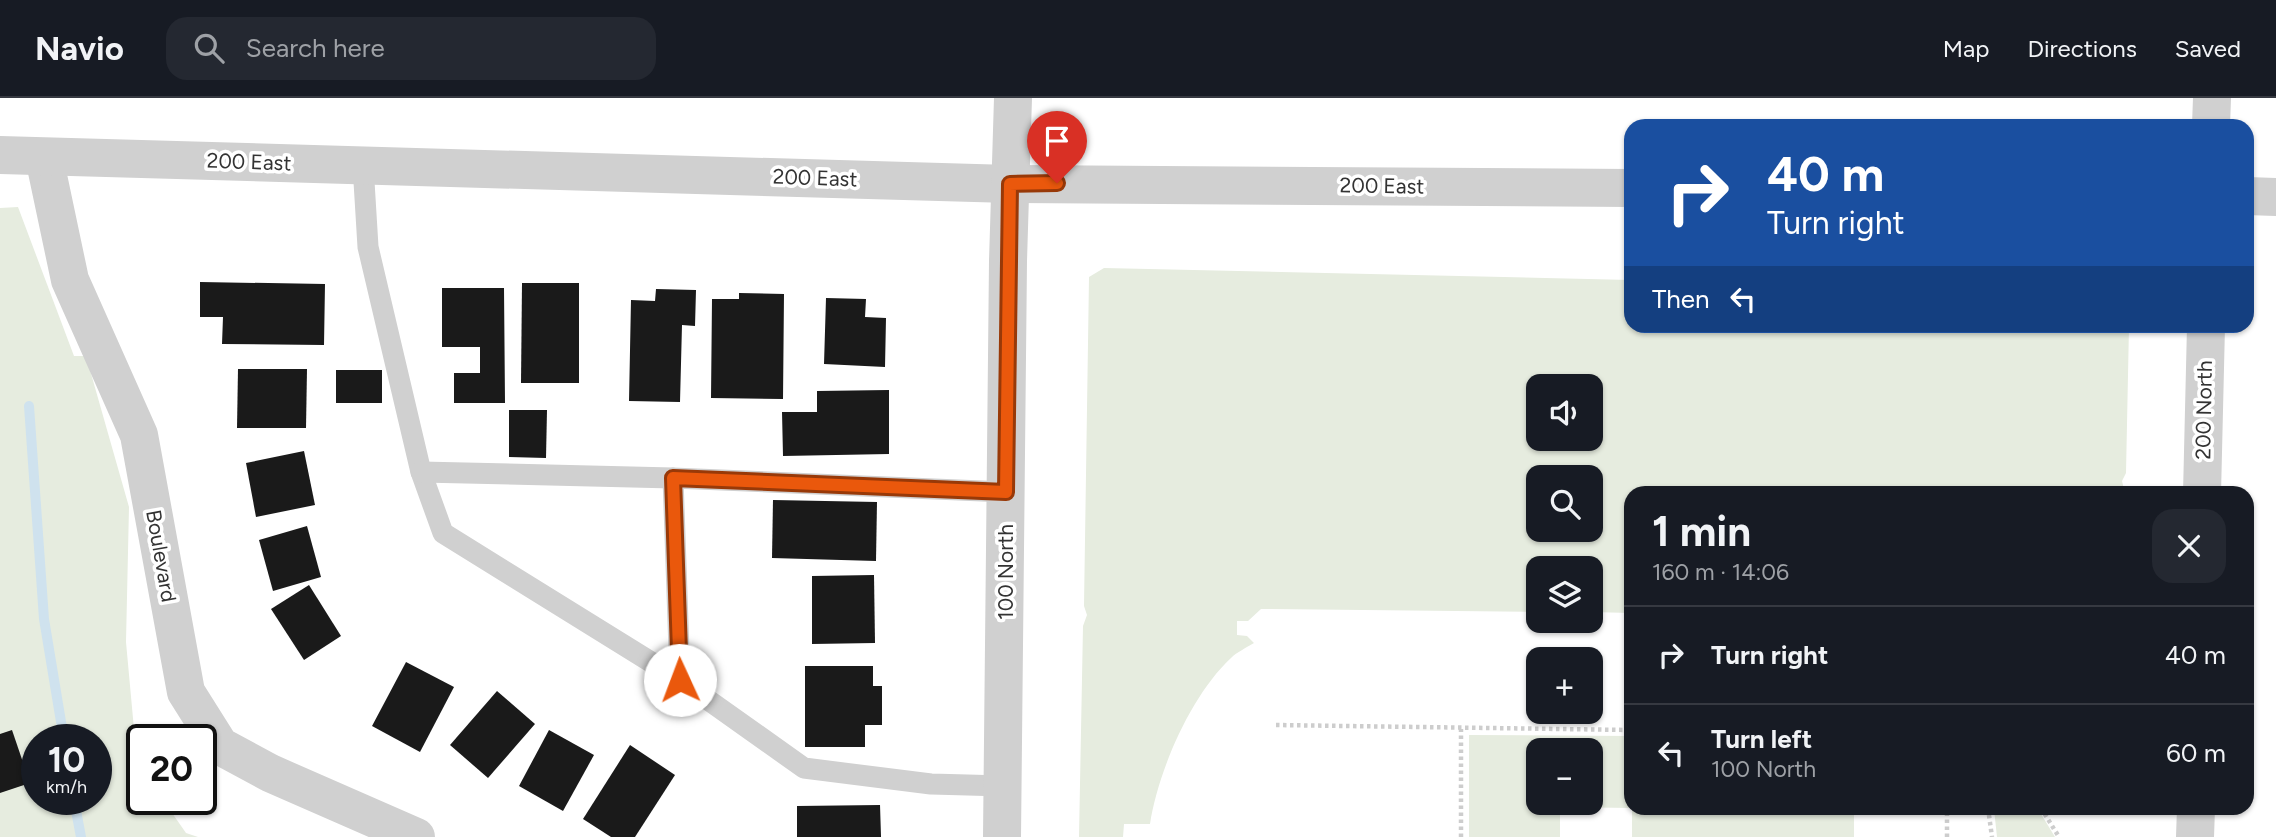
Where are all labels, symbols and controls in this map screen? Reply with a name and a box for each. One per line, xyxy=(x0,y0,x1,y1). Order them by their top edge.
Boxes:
search box xyxy=(166,17,656,80)
text: Navio xyxy=(35,29,124,68)
icon: search xyxy=(190,29,228,67)
text: Search here xyxy=(246,32,385,64)
text: Map xyxy=(1943,34,1989,63)
text: Directions xyxy=(2027,34,2137,63)
text: Saved xyxy=(2175,34,2241,63)
pin xyxy=(1027,111,1087,183)
icon: arrive xyxy=(1038,122,1076,160)
text: 40 m xyxy=(1767,144,1884,203)
icon: right xyxy=(1652,147,1743,238)
street label: 200 East xyxy=(206,148,292,175)
street label: 200 East xyxy=(772,164,858,191)
street label: 200 East xyxy=(1339,172,1425,199)
text: Turn right xyxy=(1767,204,1905,242)
icon: left xyxy=(1724,280,1762,318)
text: Then xyxy=(1652,283,1710,315)
street label: 200 North xyxy=(2190,360,2217,460)
map controls xyxy=(1526,374,1603,815)
button: sound xyxy=(1526,374,1603,451)
button: search xyxy=(1526,465,1603,542)
text: 1 min xyxy=(1652,506,1751,557)
street label: Boulevard xyxy=(141,508,182,604)
button: close xyxy=(2152,509,2226,583)
street label: 100 North xyxy=(993,524,1018,620)
button: layers xyxy=(1526,556,1603,633)
text: 160 m · 14:06 xyxy=(1652,558,1789,586)
icon: right xyxy=(1652,636,1690,674)
text: Turn right xyxy=(1711,639,1828,671)
text: 40 m xyxy=(2165,639,2226,671)
position arrow xyxy=(643,643,717,717)
button: + xyxy=(1526,647,1603,724)
text: Turn left xyxy=(1711,723,1812,755)
speed limit sign: 20 xyxy=(126,724,217,815)
icon: left xyxy=(1652,734,1690,772)
text: 60 m xyxy=(2166,737,2226,769)
button: − xyxy=(1526,738,1603,815)
text: 10 xyxy=(48,739,85,781)
text: 100 North xyxy=(1711,755,1816,783)
text: km/h xyxy=(46,776,87,798)

